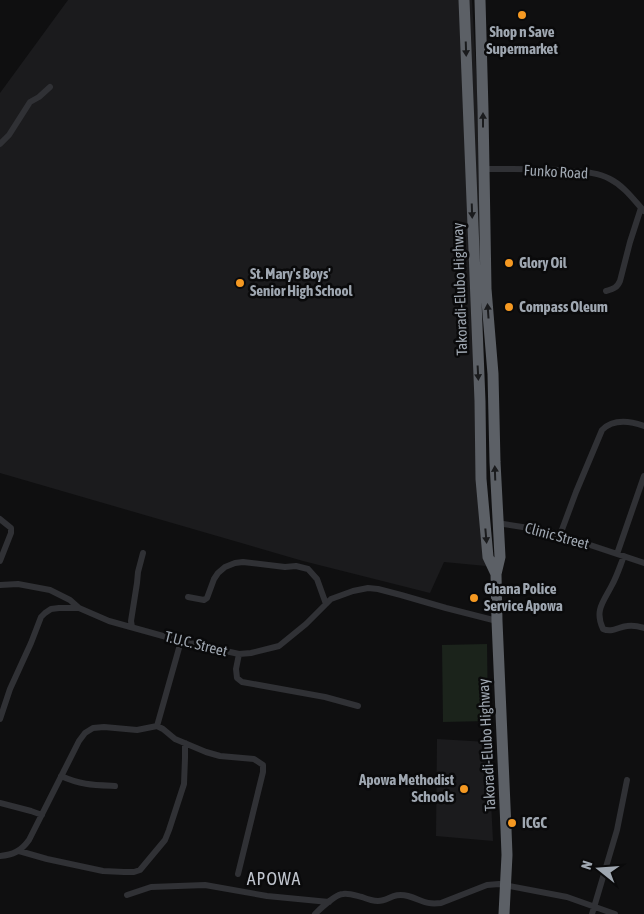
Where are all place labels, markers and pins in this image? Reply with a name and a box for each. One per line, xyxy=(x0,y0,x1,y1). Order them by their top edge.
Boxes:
marker: Shop n Save Supermarket xyxy=(516,9,528,21)
place label: Shop n Save Supermarket xyxy=(486,23,558,57)
place label: Glory Oil xyxy=(519,254,568,271)
marker: Glory Oil xyxy=(503,257,515,269)
place label: St. Mary's Boys' Senior High School xyxy=(250,265,354,299)
marker: St. Mary's Boys' Senior High School xyxy=(234,277,246,289)
place label: Compass Oleum xyxy=(519,298,608,315)
marker: Compass Oleum xyxy=(503,301,515,313)
place label: Ghana Police Service Apowa xyxy=(484,580,563,614)
marker: Ghana Police Service Apowa xyxy=(468,592,480,604)
place label: Apowa Methodist Schools xyxy=(358,771,455,805)
marker: Apowa Methodist Schools xyxy=(458,783,470,795)
place label: ICGC xyxy=(522,814,547,831)
marker: ICGC xyxy=(506,817,518,829)

